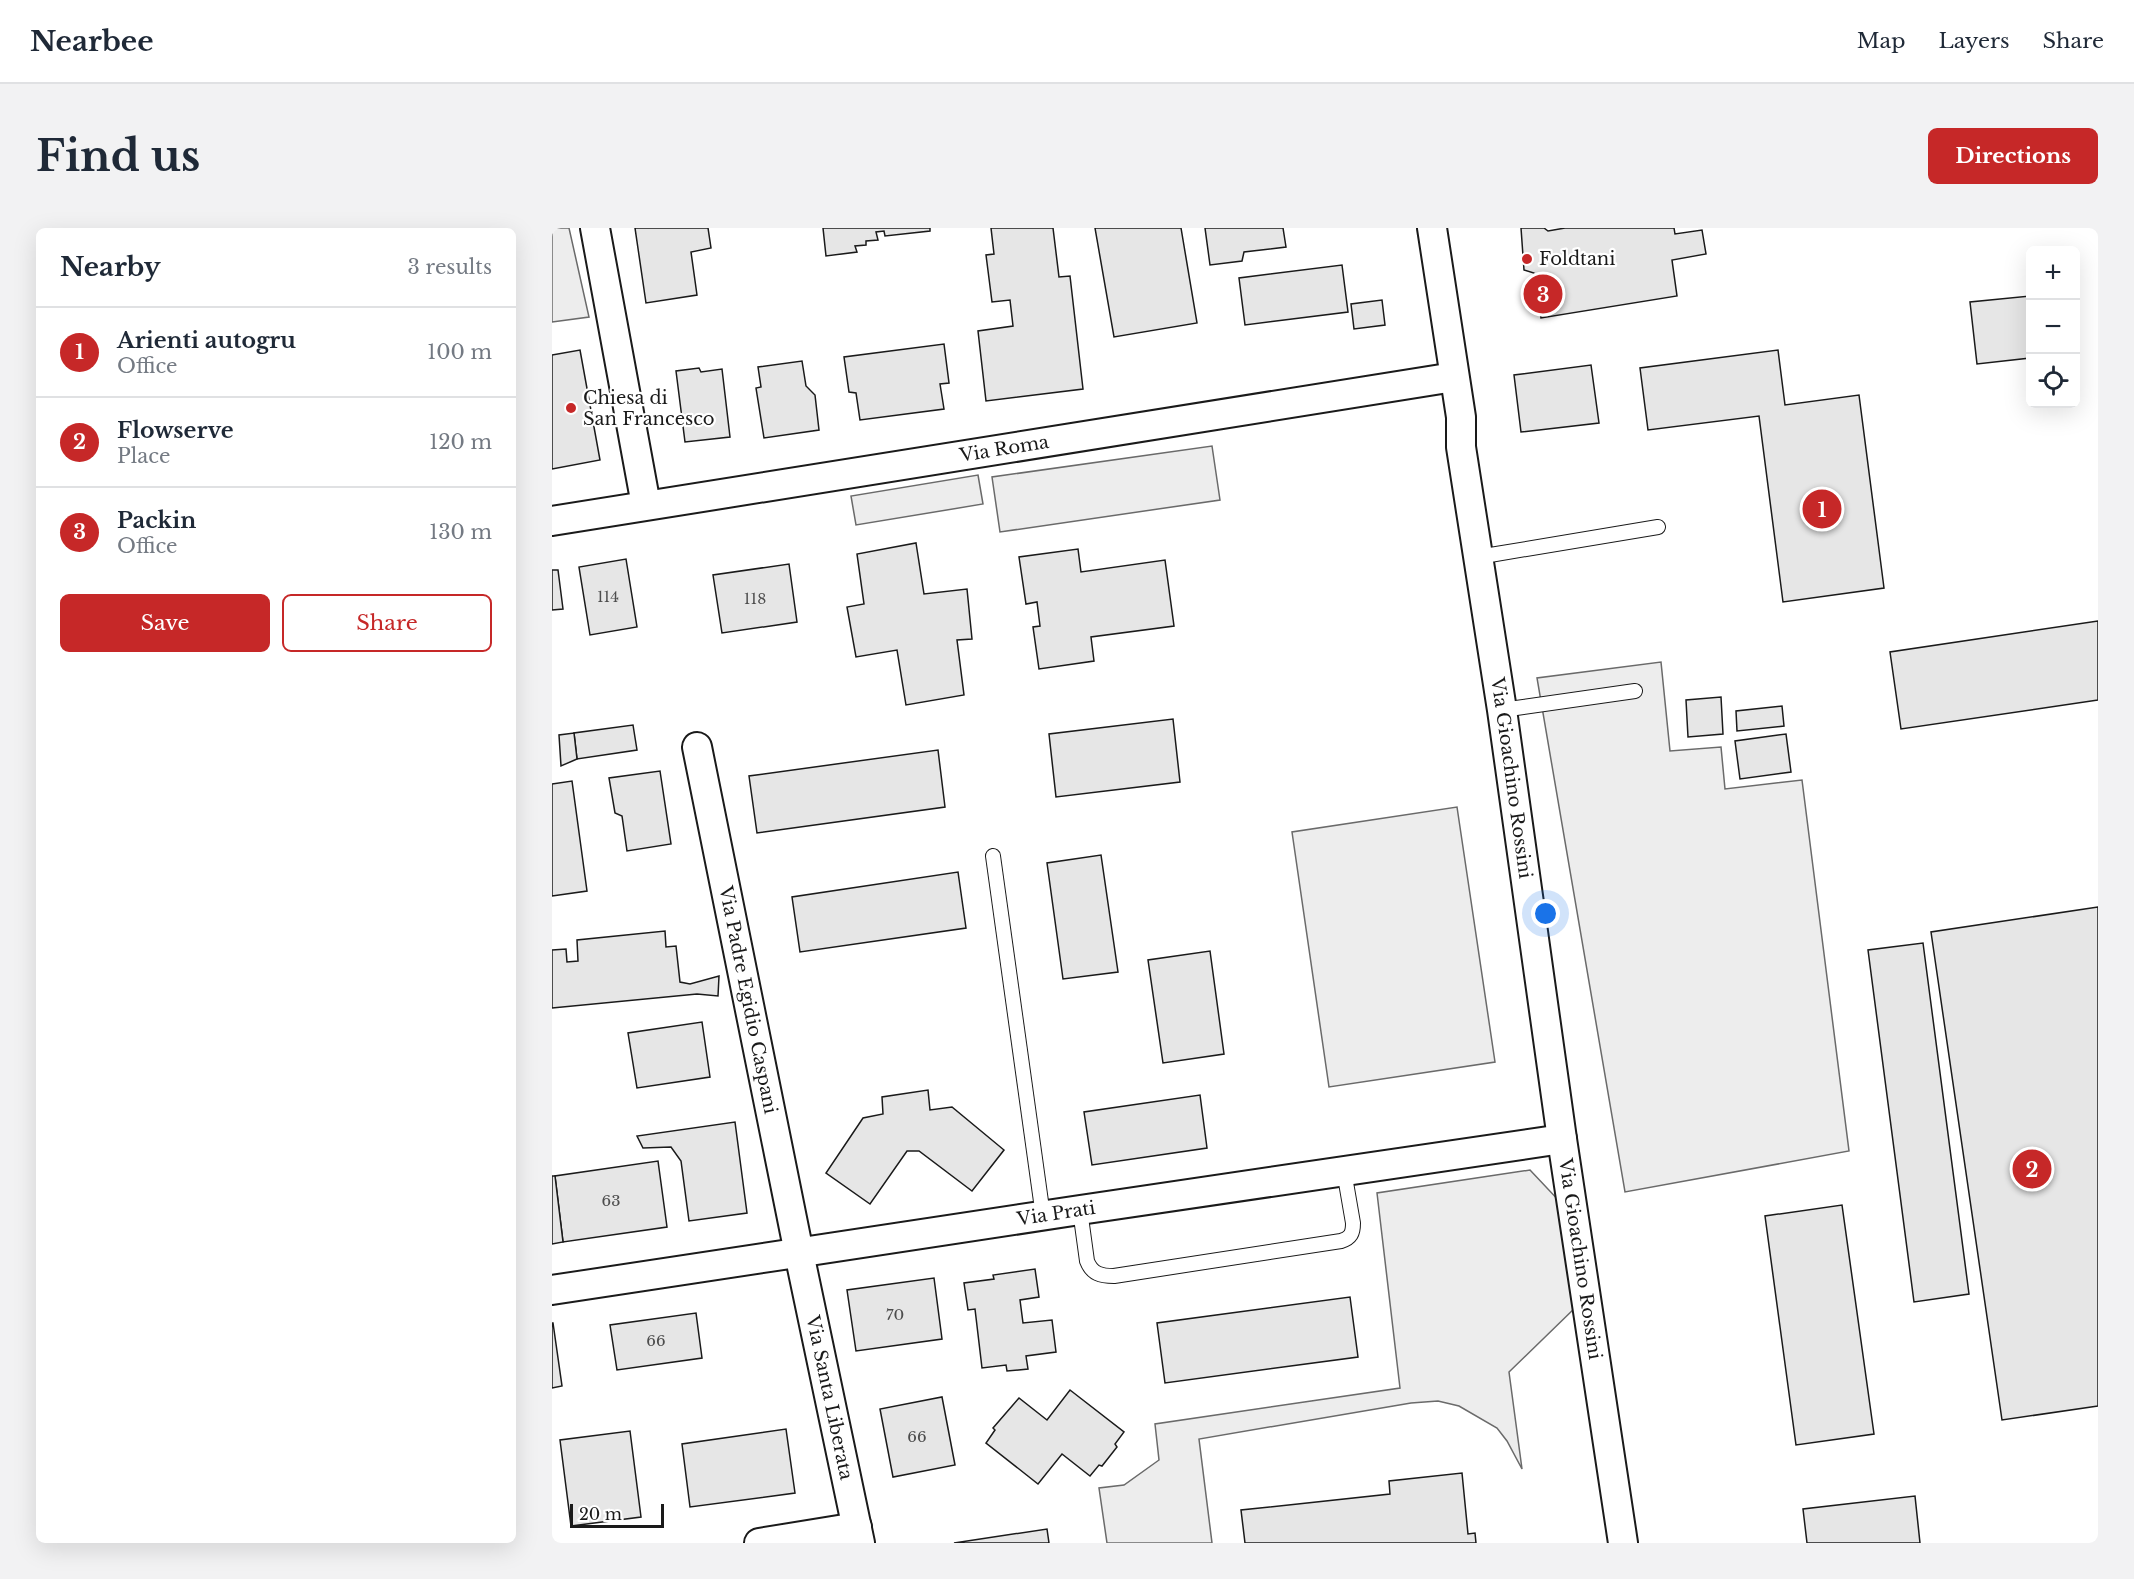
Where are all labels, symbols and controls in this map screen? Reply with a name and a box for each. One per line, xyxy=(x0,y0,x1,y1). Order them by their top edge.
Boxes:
text: Nearbee xyxy=(30,24,154,59)
text: Map xyxy=(1857,28,1906,54)
text: Layers xyxy=(1939,28,2010,54)
text: Share xyxy=(2043,28,2104,54)
button: Directions xyxy=(1928,128,2098,184)
text: Find us xyxy=(36,130,200,182)
map controls xyxy=(2026,246,2080,408)
button: + xyxy=(2026,246,2080,300)
place label: Foldtani xyxy=(1539,248,1615,270)
text: Nearby xyxy=(60,251,161,283)
marker: Foldtani xyxy=(1520,252,1534,266)
text: 3 results xyxy=(408,255,492,279)
pin: 3 xyxy=(1524,272,1562,316)
button: − xyxy=(2026,300,2080,354)
text: Arienti autogru xyxy=(117,327,296,354)
text: 1 xyxy=(75,340,84,364)
text: 100 m xyxy=(427,340,492,364)
text: Office xyxy=(117,354,178,378)
button: locate xyxy=(2026,354,2080,408)
place label: Chiesa di San Francesco xyxy=(583,387,715,430)
marker: Chiesa di San Francesco xyxy=(564,401,578,415)
text: Flowserve xyxy=(117,417,234,444)
text: 2 xyxy=(73,430,86,454)
text: 120 m xyxy=(429,430,492,454)
street label: Via Roma xyxy=(957,431,1051,467)
text: Place xyxy=(117,444,171,468)
pin: 1 xyxy=(1802,486,1842,532)
text: Packin xyxy=(117,507,196,534)
text: 3 xyxy=(73,520,86,544)
text: 130 m xyxy=(429,520,492,544)
text: Office xyxy=(117,534,178,558)
house number: 114 xyxy=(597,587,619,606)
house number: 118 xyxy=(744,589,766,608)
button: Save xyxy=(60,594,270,652)
button: Share xyxy=(282,594,492,652)
street label: Via Gioachino Rossini xyxy=(1486,675,1536,880)
street label: Via Padre Egidio Caspani xyxy=(714,883,782,1116)
your location xyxy=(1531,899,1560,928)
pin: 2 xyxy=(2012,1146,2052,1192)
street label: Via Gioachino Rossini xyxy=(1554,1156,1606,1361)
house number: 63 xyxy=(602,1191,620,1210)
street label: Via Prati xyxy=(1015,1197,1097,1231)
house number: 70 xyxy=(886,1305,904,1324)
street label: Via Santa Liberata xyxy=(801,1312,857,1482)
house number: 66 xyxy=(646,1331,666,1350)
house number: 66 xyxy=(907,1427,927,1446)
scale bar xyxy=(570,1501,664,1528)
text: 20 m xyxy=(579,1504,622,1524)

